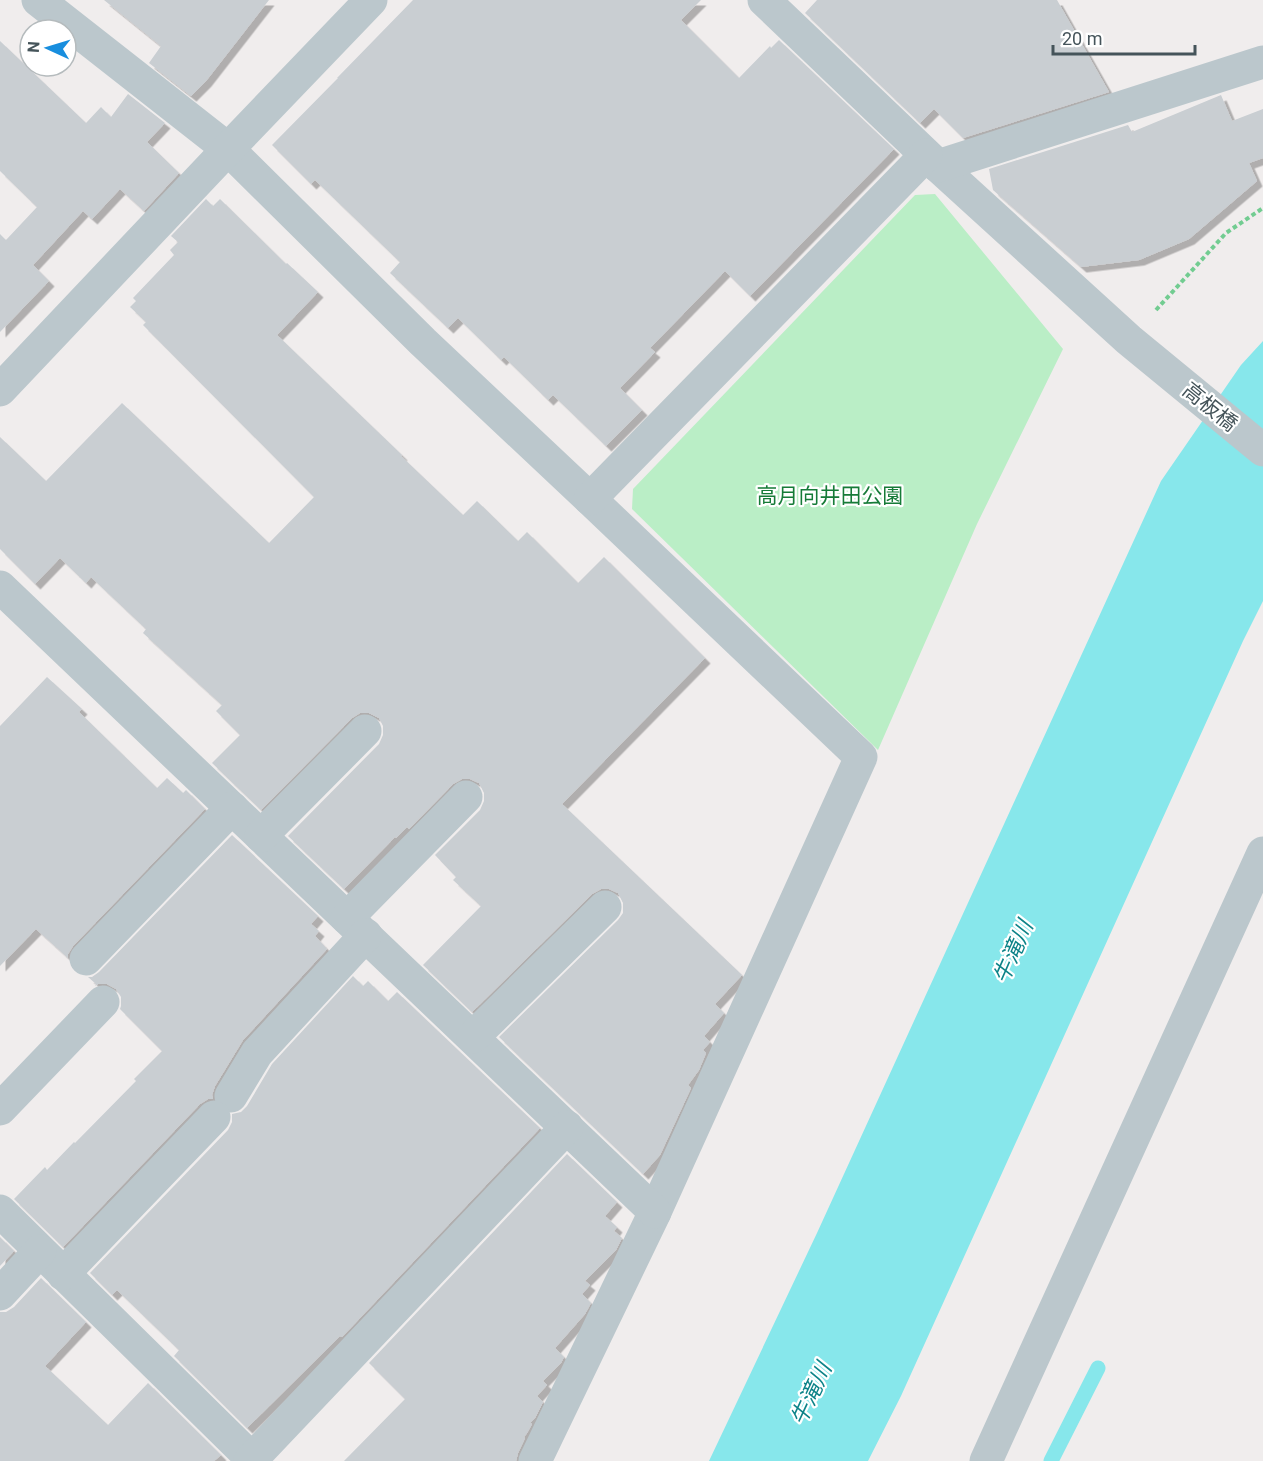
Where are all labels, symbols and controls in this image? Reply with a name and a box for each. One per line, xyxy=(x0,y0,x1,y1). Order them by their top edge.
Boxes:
north arrow xyxy=(18,18,78,78)
scale bar xyxy=(1053,18,1196,56)
text: 20 m xyxy=(1062,28,1102,49)
text: N xyxy=(24,41,43,53)
street label: 高板橋 xyxy=(1178,378,1242,436)
park label: 高月向井田公園 xyxy=(757,484,904,508)
water label: 牛滝川 xyxy=(988,915,1039,987)
water label: 牛滝川 xyxy=(786,1357,837,1429)

